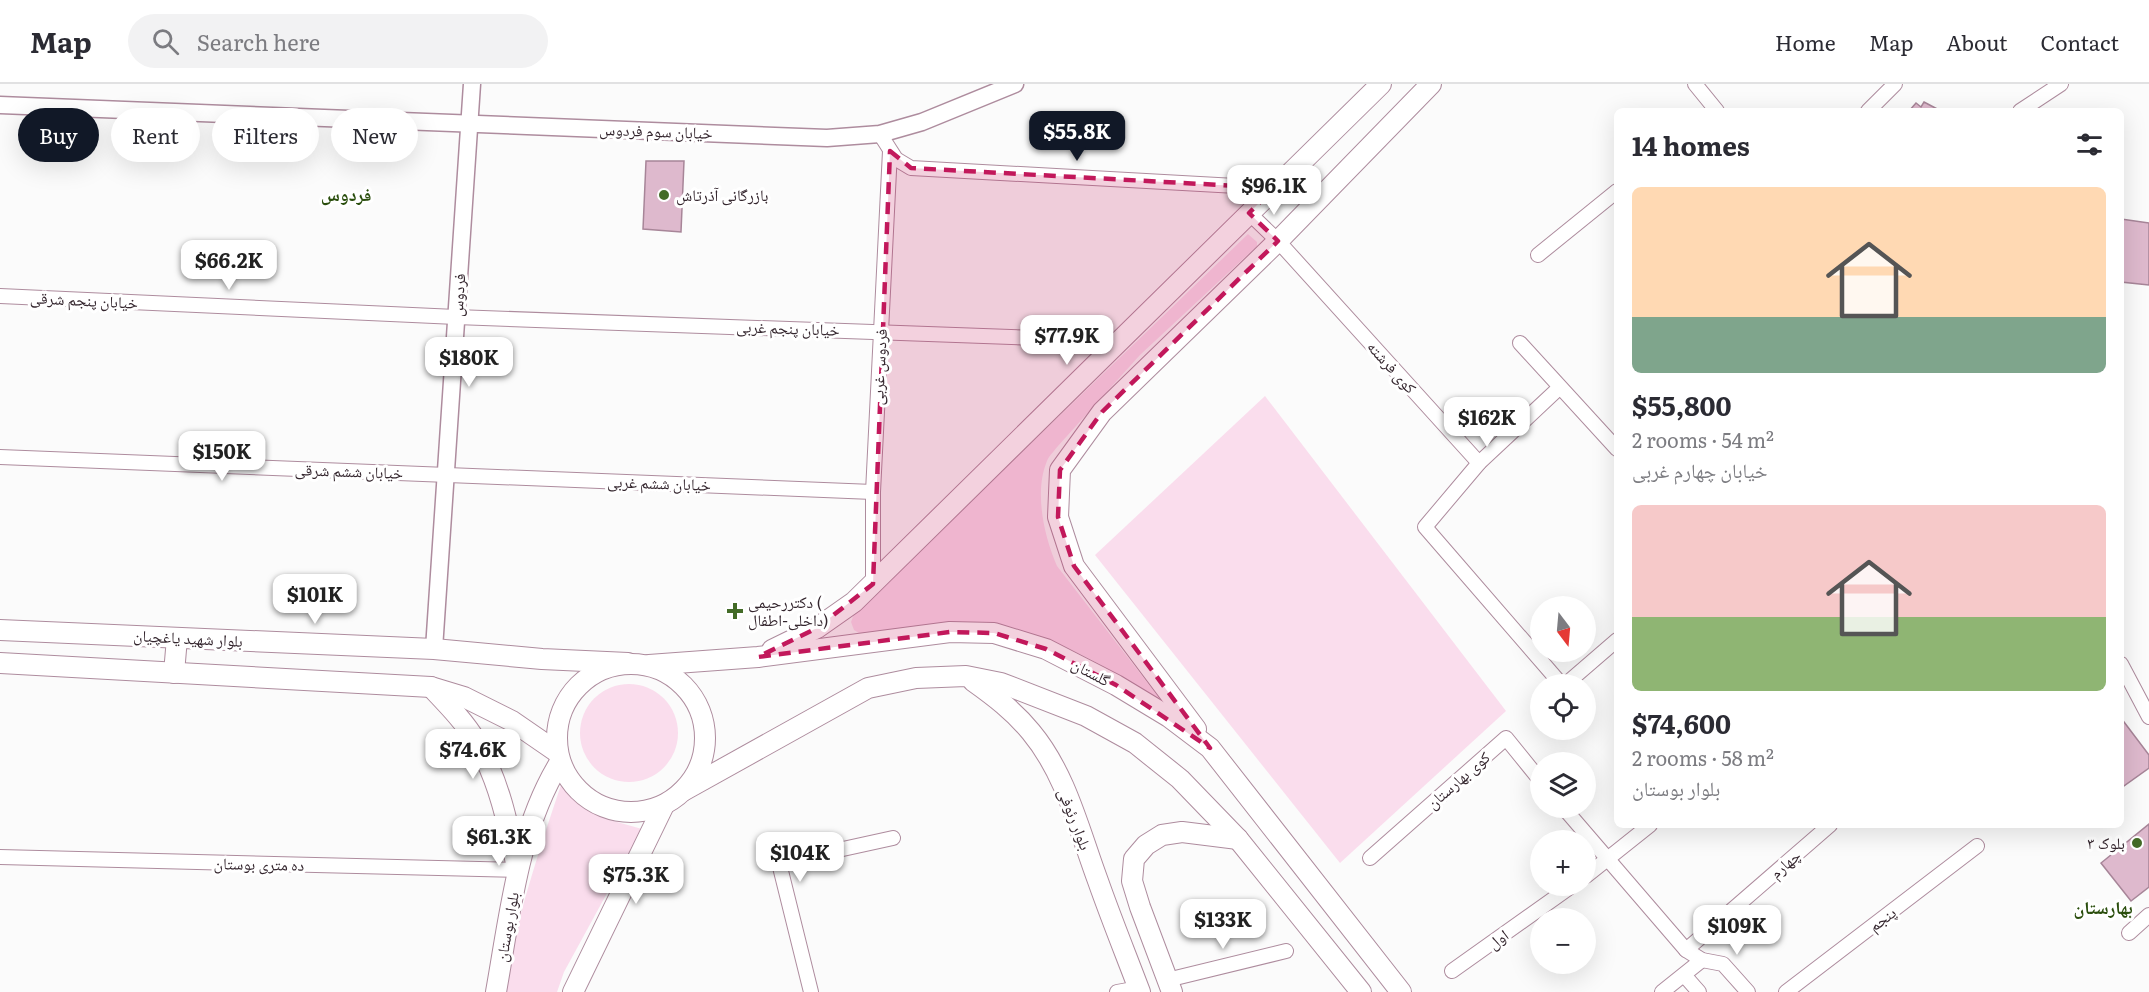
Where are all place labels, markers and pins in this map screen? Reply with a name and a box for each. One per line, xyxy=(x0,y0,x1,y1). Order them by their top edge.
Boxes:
pin: $55.8K xyxy=(1028,111,1126,162)
pin: $96.1K xyxy=(1225,165,1323,216)
place label: بازرگانی آذرتاش xyxy=(676,182,768,206)
marker: بازرگانی آذرتاش xyxy=(657,188,671,202)
pin: $66.2K xyxy=(180,240,278,291)
pin: $77.9K xyxy=(1018,315,1116,366)
pin: $180K xyxy=(427,337,511,388)
pin: $162K xyxy=(1445,397,1529,448)
pin: $150K xyxy=(180,431,264,482)
pin: $101K xyxy=(273,574,357,625)
place label: دکتررحیمی ( داخلی-اطفال) xyxy=(748,589,829,631)
marker: دکتررحیمی ( داخلی-اطفال) xyxy=(726,602,744,620)
pin: $74.6K xyxy=(424,729,522,780)
pin: $61.3K xyxy=(450,816,548,867)
place label: بلوک ۳ xyxy=(2087,830,2125,854)
pin: $104K xyxy=(758,832,842,883)
marker: بلوک ۳ xyxy=(2130,836,2144,850)
pin: $75.3K xyxy=(587,854,685,905)
pin: $133K xyxy=(1181,899,1265,950)
pin: $109K xyxy=(1695,905,1779,956)

